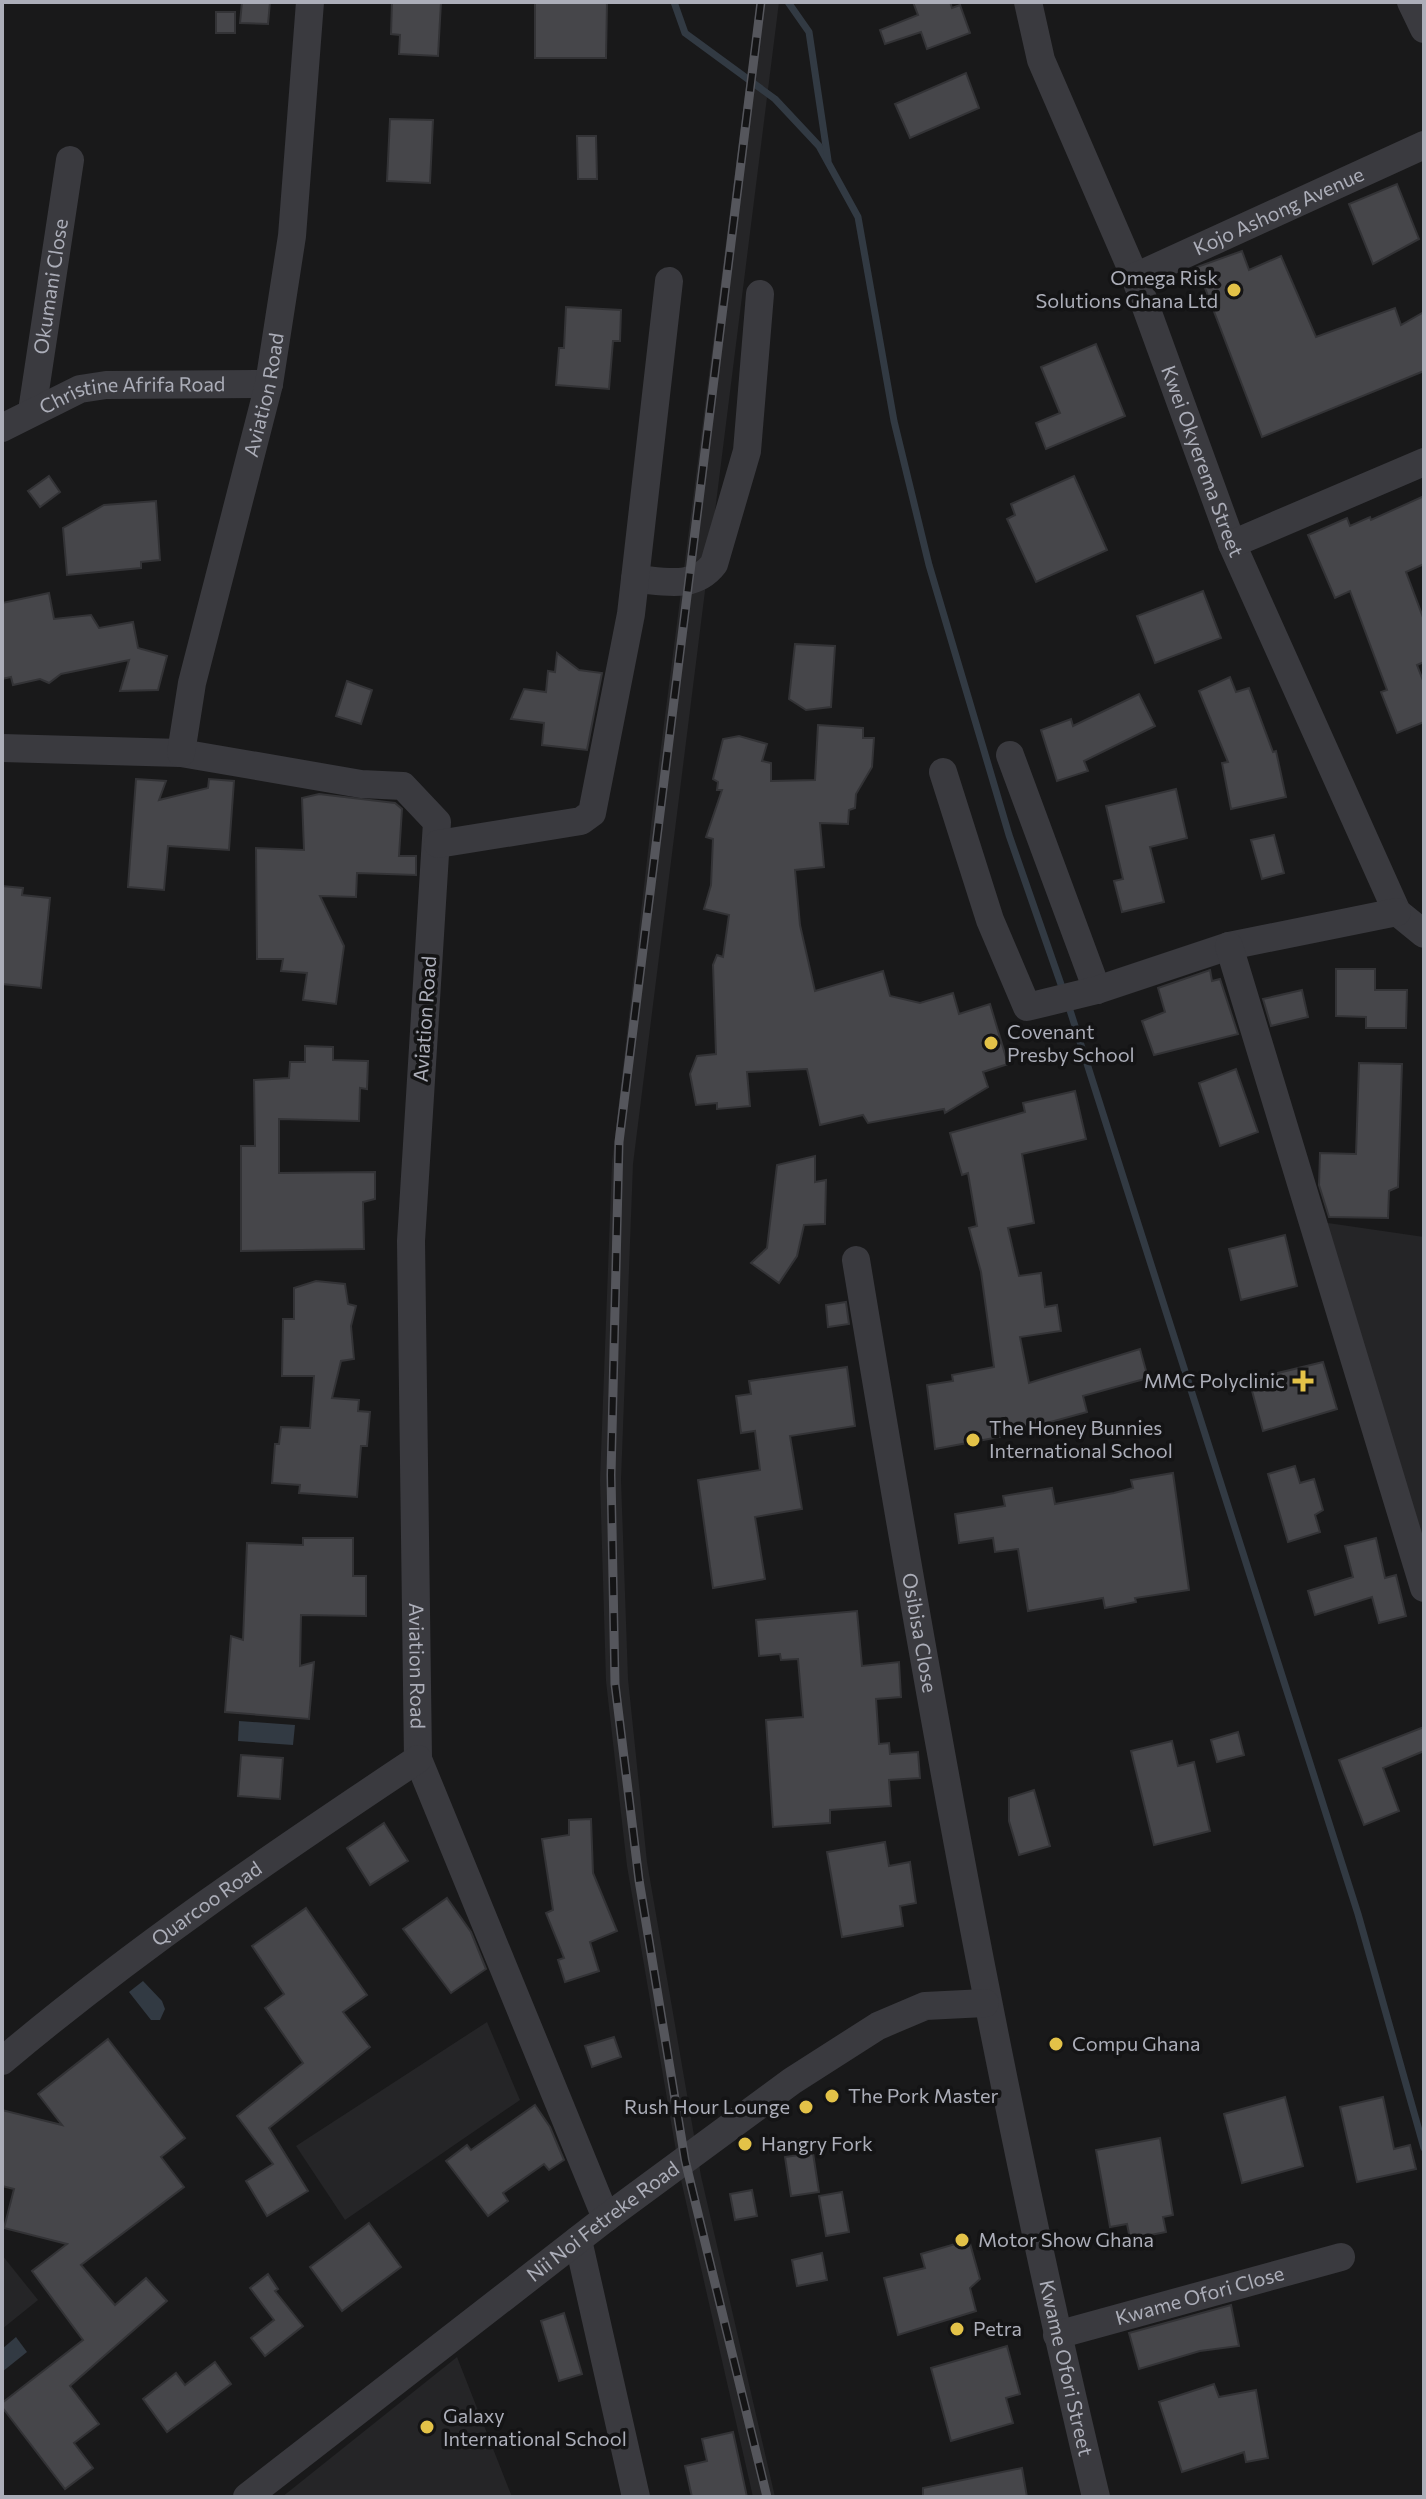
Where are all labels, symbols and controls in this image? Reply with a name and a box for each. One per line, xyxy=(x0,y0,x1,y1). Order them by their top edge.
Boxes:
street label: Kojo Ashong Avenue xyxy=(1189,161,1367,260)
street label: Okumani Close xyxy=(28,217,72,356)
place label: Omega Risk Solutions Ghana Ltd xyxy=(1036,265,1218,312)
marker: Omega Risk Solutions Ghana Ltd xyxy=(1225,281,1243,299)
street label: Aviation Road xyxy=(238,331,288,459)
street label: Kwei Okyerema Street xyxy=(1157,362,1249,560)
street label: Christine Afrifa Road xyxy=(35,371,225,419)
street label: Aviation Road xyxy=(408,955,440,1083)
place label: Covenant Presby School xyxy=(1007,1019,1135,1066)
marker: Covenant Presby School xyxy=(982,1034,1000,1052)
place label: MMC Polyclinic xyxy=(1144,1368,1285,1392)
marker: MMC Polyclinic xyxy=(1292,1370,1314,1392)
place label: The Honey Bunnies International School xyxy=(989,1415,1173,1462)
marker: The Honey Bunnies International School xyxy=(964,1431,982,1449)
street label: Osibisa Close xyxy=(898,1571,943,1694)
street label: Aviation Road xyxy=(405,1603,431,1729)
street label: Quarcoo Road xyxy=(146,1856,266,1951)
place label: Compu Ghana xyxy=(1072,2031,1200,2055)
marker: Compu Ghana xyxy=(1047,2035,1065,2053)
place label: The Pork Master xyxy=(848,2083,999,2107)
marker: The Pork Master xyxy=(823,2087,841,2105)
place label: Rush Hour Lounge xyxy=(624,2094,790,2118)
marker: Rush Hour Lounge xyxy=(797,2098,815,2116)
place label: Hangry Fork xyxy=(761,2131,873,2155)
marker: Hangry Fork xyxy=(736,2135,754,2153)
street label: Nii Noi Fetreke Road xyxy=(521,2156,683,2286)
place label: Motor Show Ghana xyxy=(978,2227,1154,2251)
marker: Motor Show Ghana xyxy=(953,2231,971,2249)
street label: Kwame Ofori Close xyxy=(1112,2260,1286,2329)
street label: Kwame Ofori Street xyxy=(1035,2277,1099,2458)
place label: Petra xyxy=(973,2316,1022,2340)
marker: Petra xyxy=(948,2320,966,2338)
place label: Galaxy International School xyxy=(443,2403,627,2450)
marker: Galaxy International School xyxy=(418,2418,436,2436)

